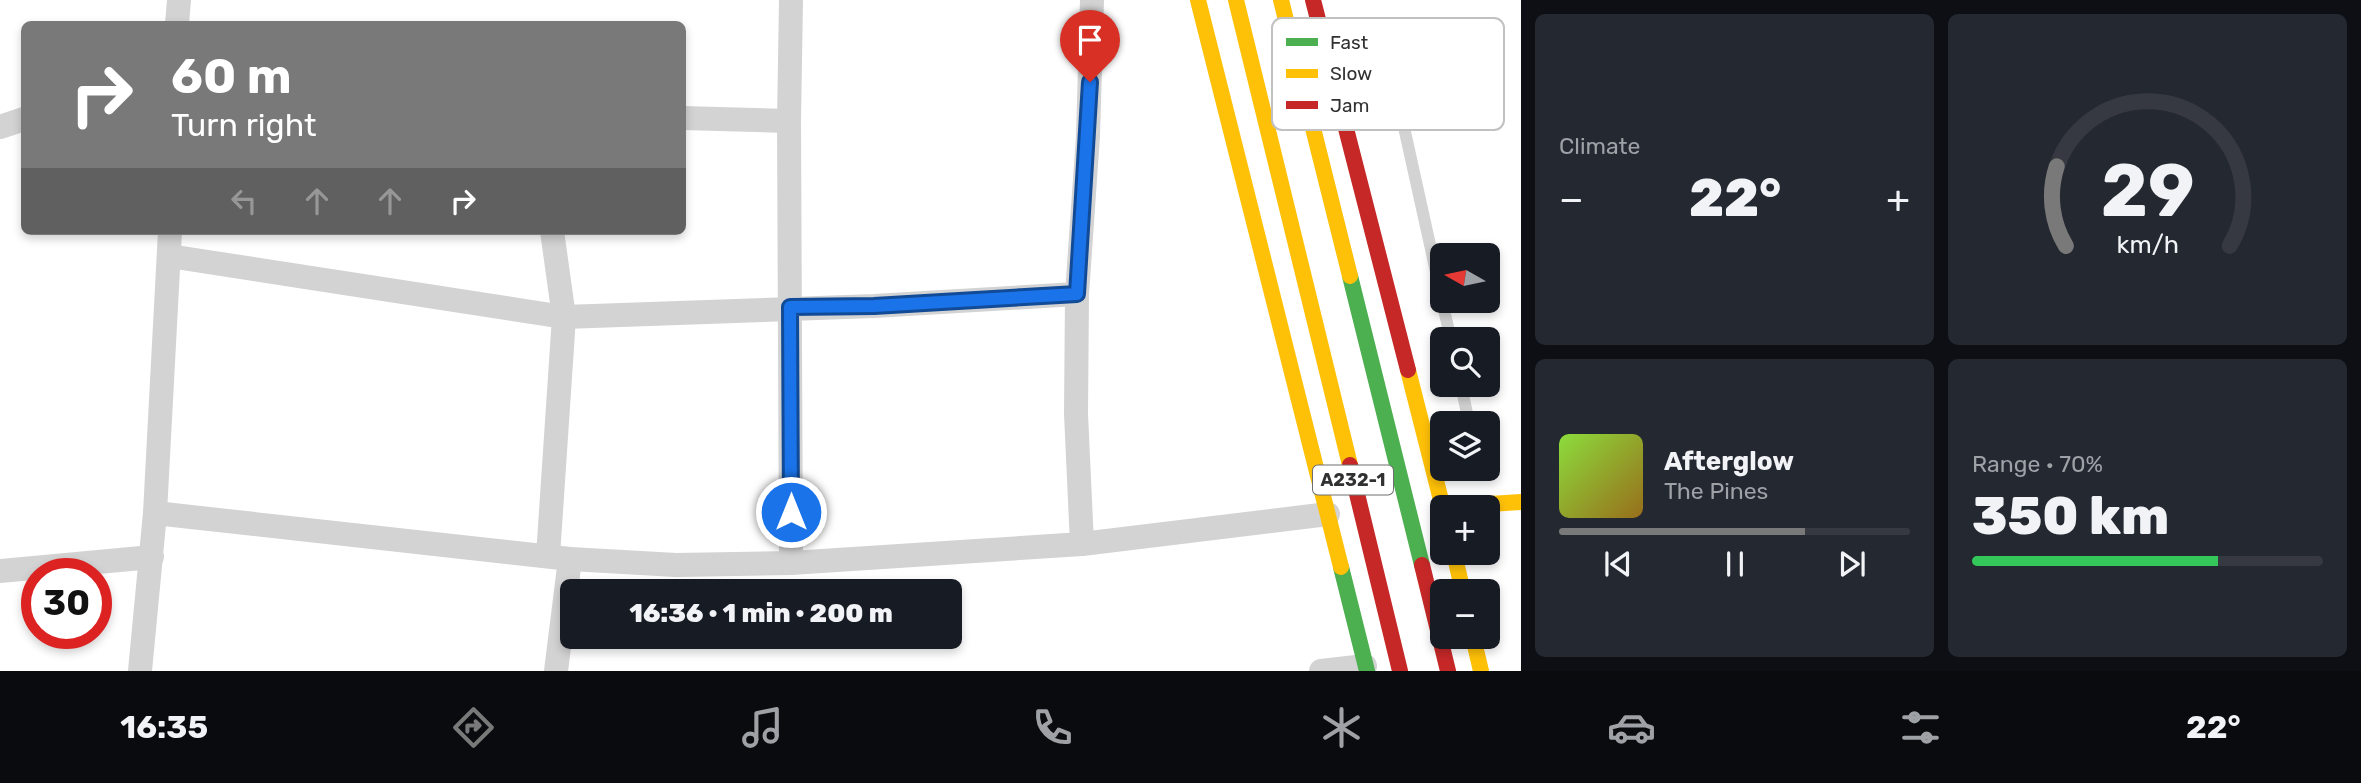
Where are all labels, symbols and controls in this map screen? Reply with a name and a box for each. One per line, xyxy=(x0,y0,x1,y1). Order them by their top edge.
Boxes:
pin xyxy=(1060,10,1120,82)
legend xyxy=(1272,18,1504,130)
icon: arrive xyxy=(1071,21,1109,59)
text: Fast xyxy=(1330,31,1369,54)
text: 60 m xyxy=(171,47,292,105)
icon: right xyxy=(56,49,147,140)
text: Slow xyxy=(1330,62,1372,85)
text: Jam xyxy=(1330,94,1369,117)
text: Turn right xyxy=(171,106,316,144)
text: Climate xyxy=(1559,132,1640,160)
text: 29 xyxy=(2101,148,2194,234)
text: 22° xyxy=(1689,167,1781,229)
text: − xyxy=(1559,176,1584,222)
text: + xyxy=(1886,176,1910,222)
icon: left xyxy=(225,182,263,220)
icon: ahead xyxy=(298,182,336,220)
icon: ahead xyxy=(371,182,409,220)
icon: right xyxy=(444,182,482,220)
text: km/h xyxy=(2116,229,2179,258)
north arrow xyxy=(1430,243,1500,313)
map controls xyxy=(1430,243,1500,649)
button: search xyxy=(1430,327,1500,397)
button: layers xyxy=(1430,411,1500,481)
text: Afterglow xyxy=(1664,446,1794,477)
text: Range · 70% xyxy=(1972,450,2103,478)
road number: A232-1 xyxy=(1313,466,1393,494)
position arrow xyxy=(754,475,828,549)
text: The Pines xyxy=(1664,477,1768,505)
text: 350 km xyxy=(1972,485,2169,547)
button: + xyxy=(1430,495,1500,565)
icon: previous xyxy=(1599,545,1637,583)
icon: pause xyxy=(1716,545,1754,583)
icon: next xyxy=(1833,545,1871,583)
speed limit sign: 30 xyxy=(21,558,112,649)
button: − xyxy=(1430,579,1500,649)
text: 16:36 · 1 min · 200 m xyxy=(629,598,893,629)
icon: directions xyxy=(449,703,498,752)
icon: music xyxy=(738,703,787,752)
icon: phone xyxy=(1028,703,1077,752)
icon: climate xyxy=(1317,703,1366,752)
icon: car xyxy=(1607,703,1656,752)
icon: filters xyxy=(1896,703,1945,752)
text: 16:35 xyxy=(120,708,208,746)
text: 22° xyxy=(2186,708,2241,746)

